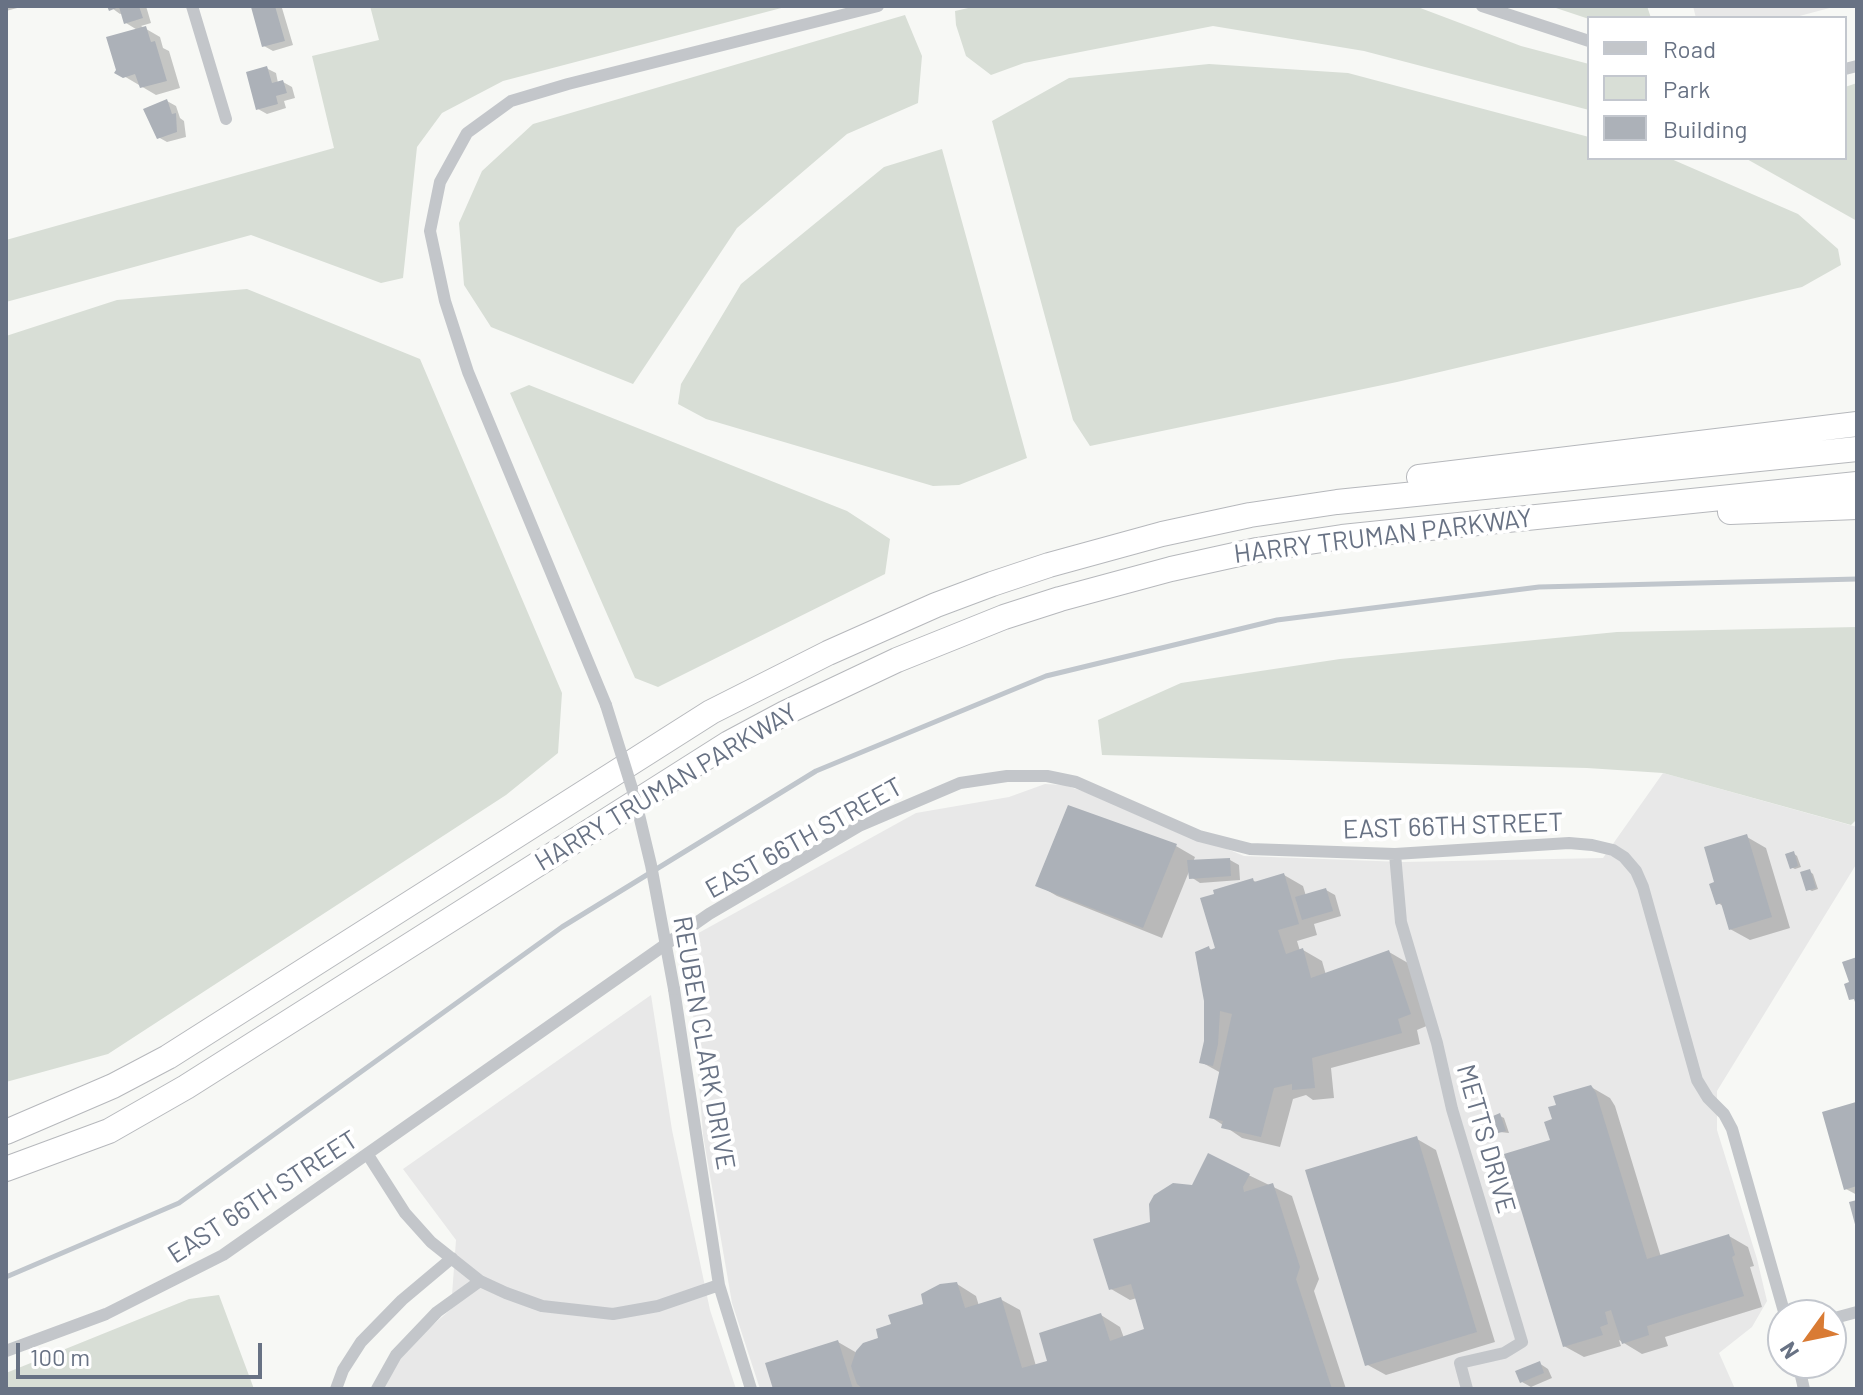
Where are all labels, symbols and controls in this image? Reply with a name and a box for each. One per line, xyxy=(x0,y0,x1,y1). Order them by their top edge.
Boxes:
legend xyxy=(1587,16,1847,160)
text: Road xyxy=(1663,34,1716,63)
text: Park xyxy=(1663,74,1710,103)
text: Building xyxy=(1663,114,1747,143)
street label: HARRY TRUMAN PARKWAY xyxy=(1232,502,1534,570)
street label: HARRY TRUMAN PARKWAY xyxy=(529,696,803,878)
street label: EAST 66TH STREET xyxy=(700,771,908,905)
street label: EAST 66TH STREET xyxy=(1342,807,1564,845)
street label: REUBEN CLARK DRIVE xyxy=(666,914,742,1172)
street label: METTS DRIVE xyxy=(1450,1061,1522,1217)
street label: EAST 66TH STREET xyxy=(162,1124,364,1270)
north arrow xyxy=(1767,1299,1847,1379)
scale bar xyxy=(20,1327,266,1377)
text: N xyxy=(1774,1338,1803,1364)
text: 100 m xyxy=(30,1342,90,1371)

